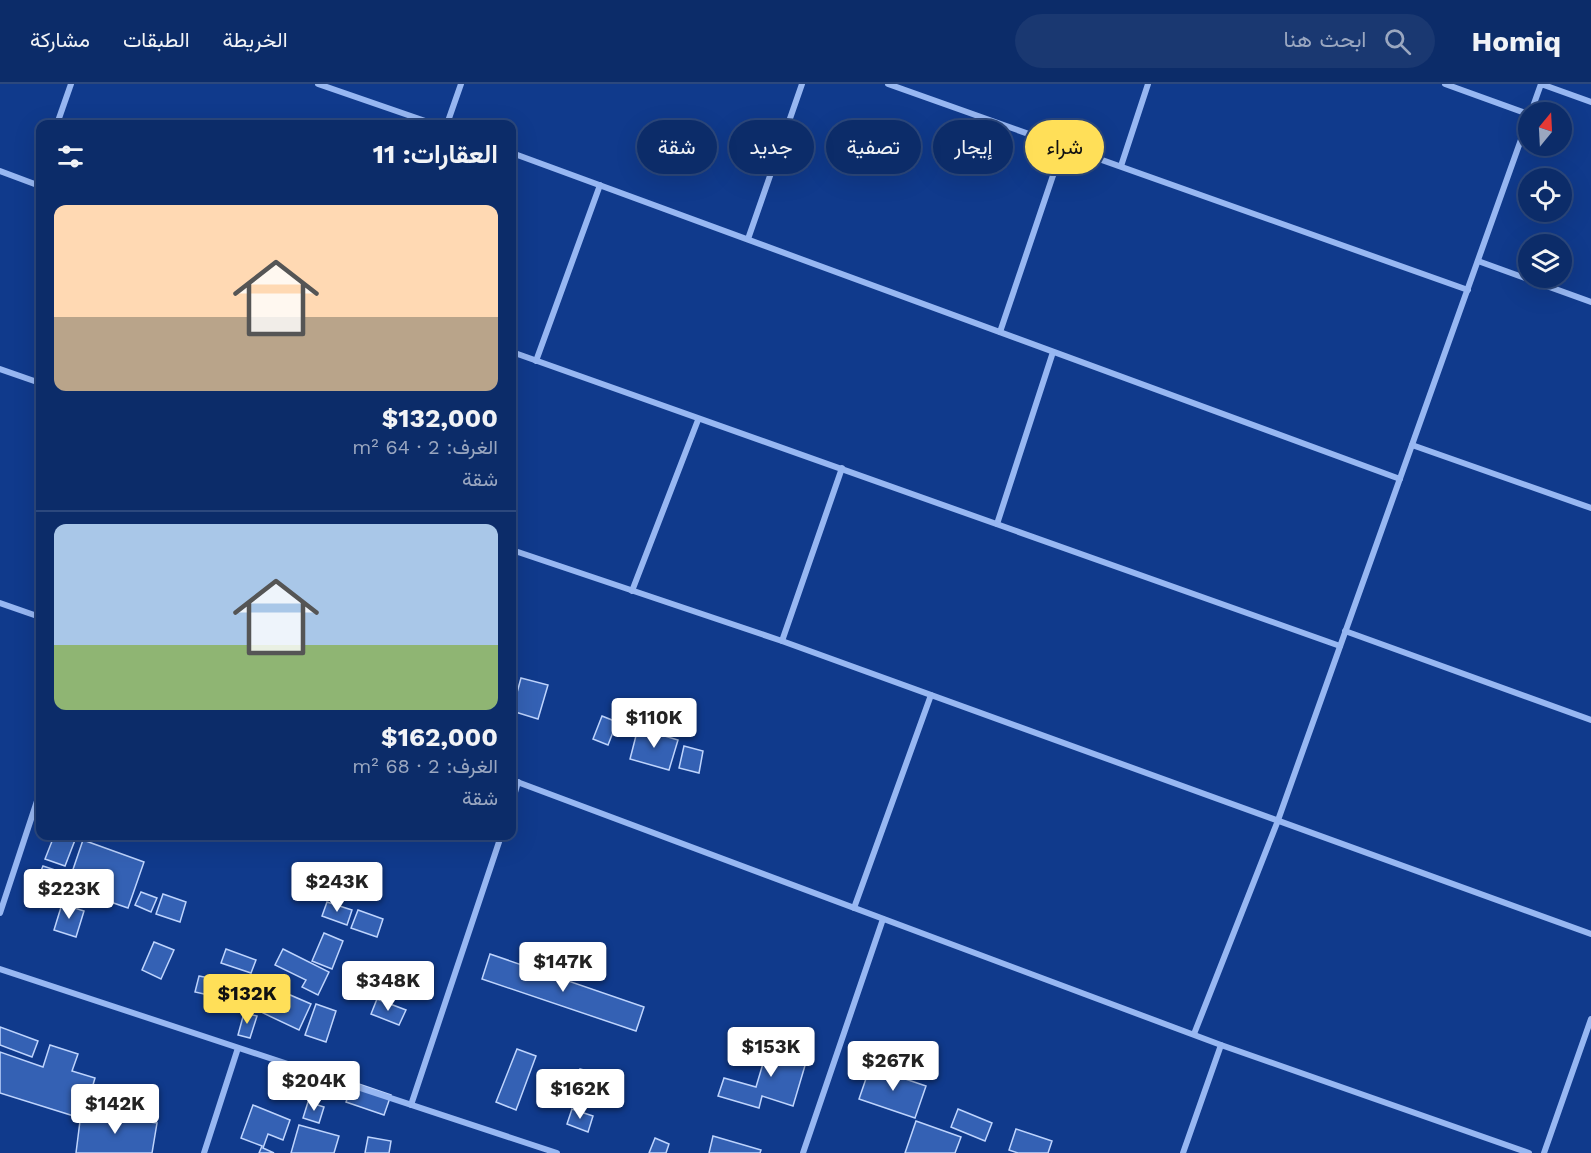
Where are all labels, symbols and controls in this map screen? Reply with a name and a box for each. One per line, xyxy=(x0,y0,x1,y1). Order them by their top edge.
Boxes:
search box xyxy=(1015,14,1435,68)
icon: search xyxy=(1381,25,1414,58)
text: Homiq xyxy=(1471,25,1561,58)
text: مشاركة xyxy=(30,27,90,52)
text: الطبقات xyxy=(123,27,190,52)
text: الخريطة xyxy=(223,27,288,52)
text: ابحث هنا xyxy=(1283,27,1366,52)
north arrow xyxy=(1518,102,1572,156)
map controls xyxy=(1518,102,1572,288)
chip: شقة xyxy=(637,120,717,174)
chip: جديد xyxy=(729,120,814,174)
chip: تصفية xyxy=(826,120,921,174)
chip: إيجار xyxy=(933,120,1013,174)
chip: شراء xyxy=(1025,120,1104,174)
text: العقارات: 11 xyxy=(373,139,498,169)
icon: filters xyxy=(54,140,87,173)
button: locate xyxy=(1518,168,1572,222)
button: layers xyxy=(1518,234,1572,288)
icon: home xyxy=(222,244,330,352)
text: $132,000 xyxy=(382,403,498,433)
text: الغرف: 2 · 64 m² xyxy=(352,435,498,459)
text: شقة xyxy=(462,467,498,491)
icon: home xyxy=(222,563,330,671)
pin: $110K xyxy=(612,698,696,749)
text: $110K xyxy=(626,705,682,729)
text: $162,000 xyxy=(381,722,498,752)
text: الغرف: 2 · 68 m² xyxy=(352,754,498,778)
text: شقة xyxy=(462,786,498,810)
pin: $243K xyxy=(295,862,379,913)
pin: $223K xyxy=(27,869,111,920)
text: $243K xyxy=(305,869,369,893)
text: $223K xyxy=(38,876,100,900)
pin: $147K xyxy=(521,942,605,993)
text: $147K xyxy=(533,949,593,973)
pin: $348K xyxy=(346,961,430,1012)
text: $348K xyxy=(356,968,420,992)
pin: $132K xyxy=(205,974,289,1025)
text: $132K xyxy=(217,981,277,1005)
pin: $153K xyxy=(729,1027,813,1078)
text: $153K xyxy=(742,1034,800,1058)
pin: $267K xyxy=(851,1041,935,1092)
text: $267K xyxy=(862,1048,924,1072)
pin: $204K xyxy=(272,1061,356,1112)
text: $204K xyxy=(282,1068,346,1092)
pin: $162K xyxy=(538,1069,622,1120)
text: $162K xyxy=(550,1076,610,1100)
pin: $142K xyxy=(73,1084,157,1135)
text: $142K xyxy=(85,1091,145,1115)

